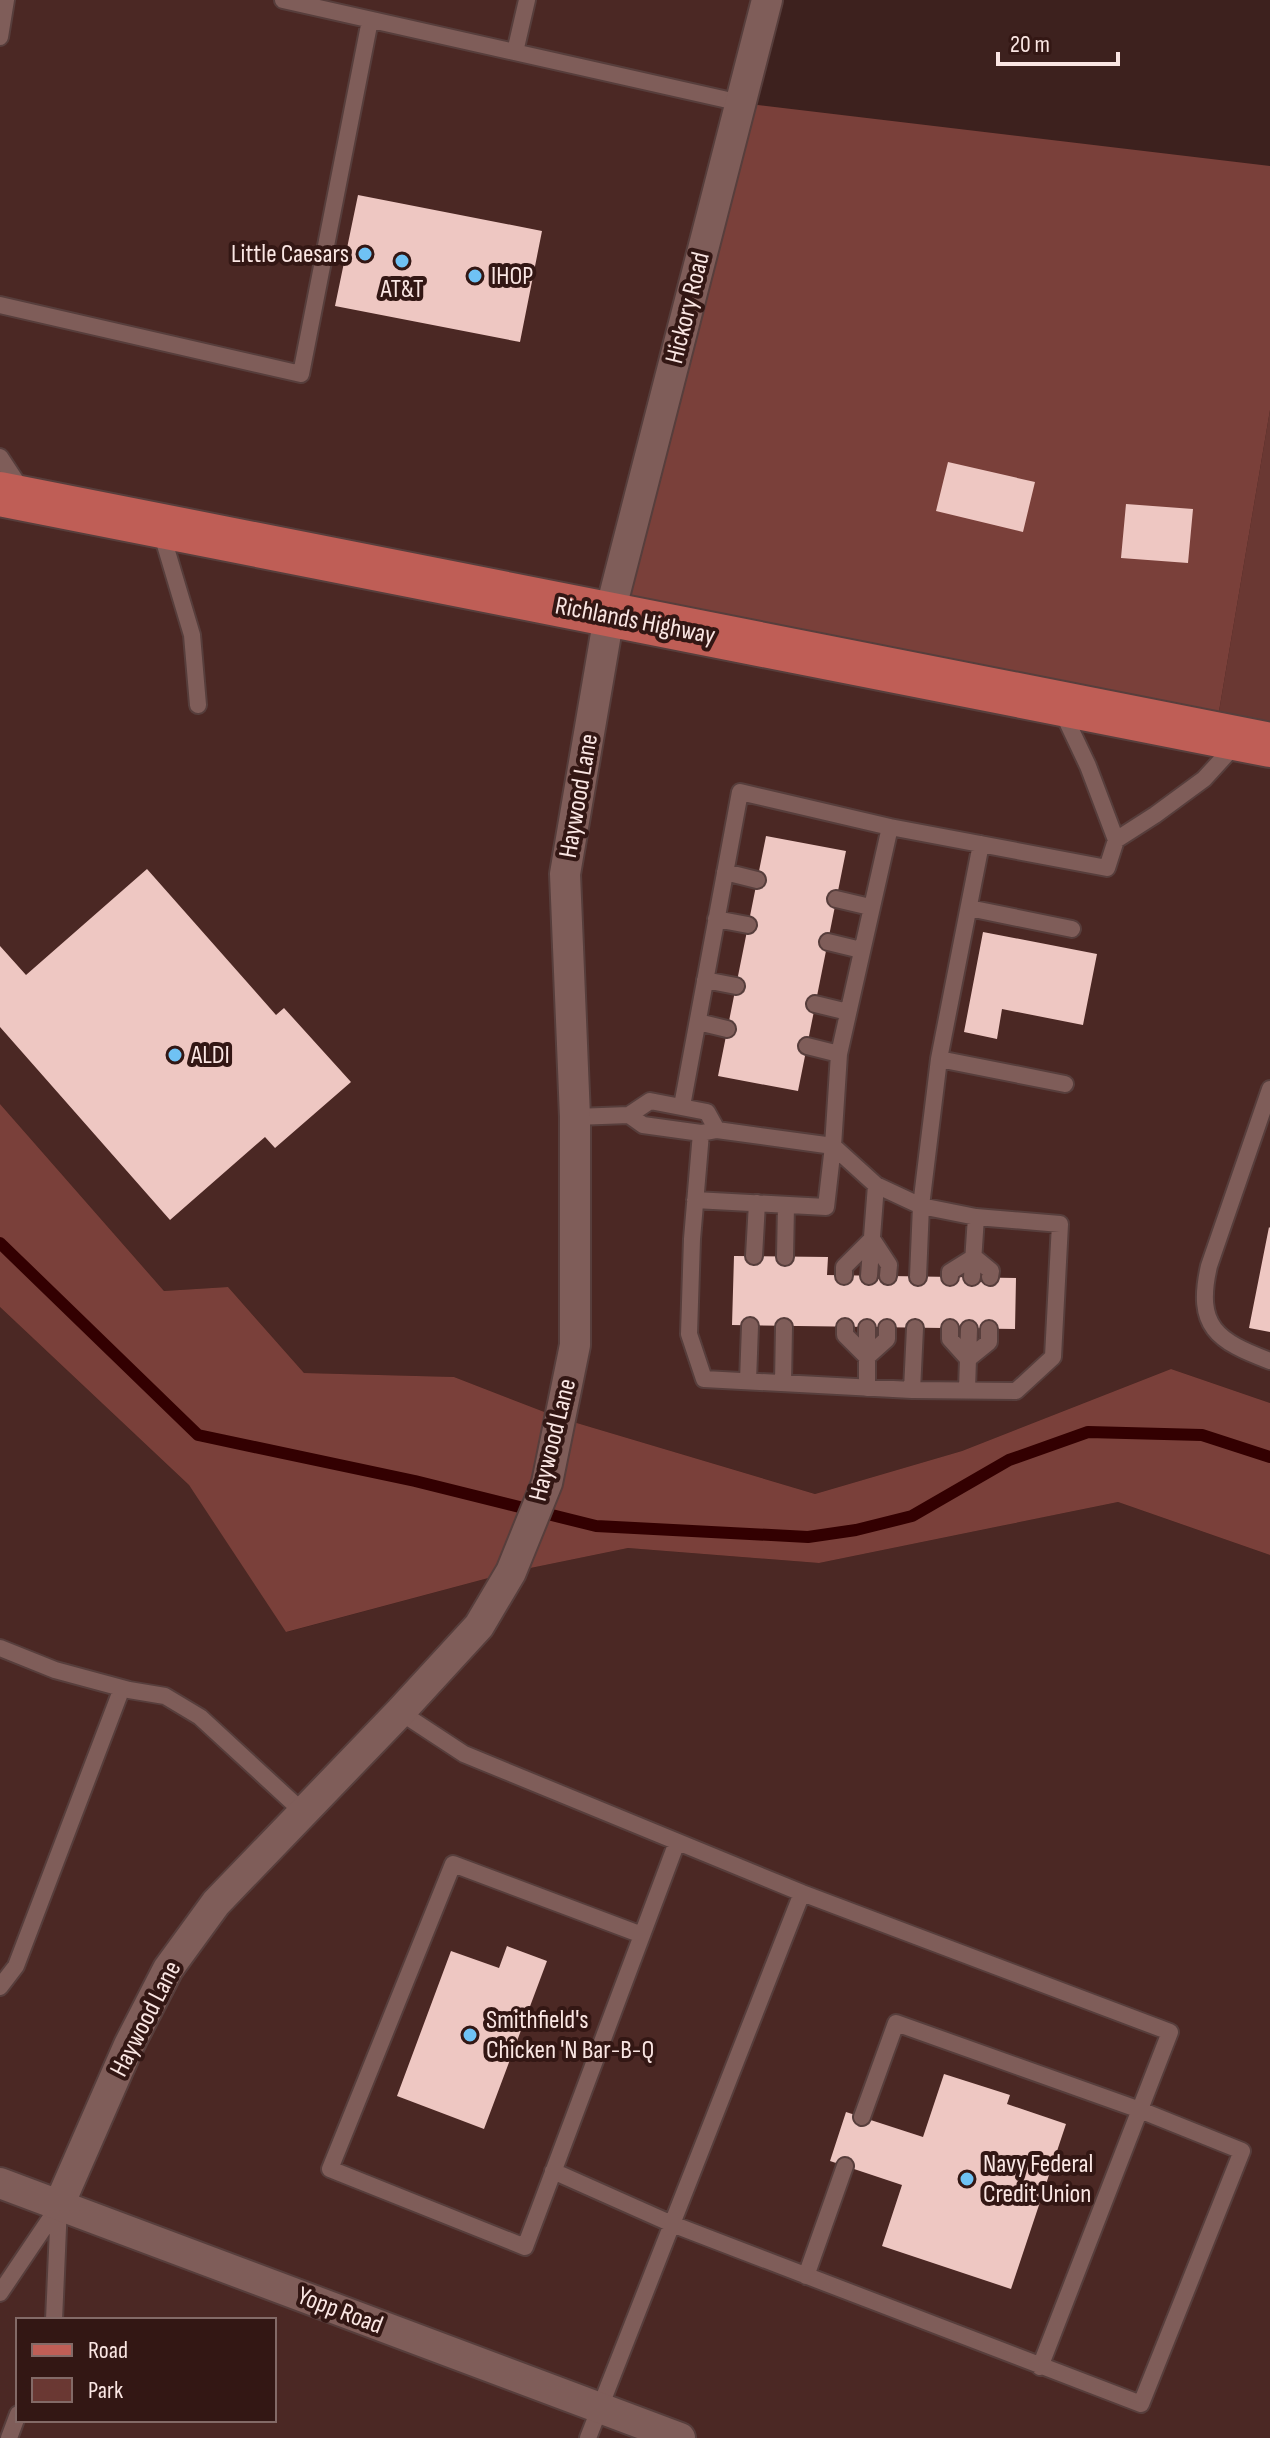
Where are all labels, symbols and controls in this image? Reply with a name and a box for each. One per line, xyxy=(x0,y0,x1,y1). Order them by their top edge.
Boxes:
scale bar xyxy=(998,16,1118,66)
text: 20 m xyxy=(1010,30,1050,59)
place label: Little Caesars xyxy=(231,239,349,270)
marker: Little Caesars xyxy=(356,245,374,263)
street label: Hickory Road xyxy=(659,249,717,367)
marker: AT&T xyxy=(393,252,411,270)
place label: IHOP xyxy=(491,261,533,292)
marker: IHOP xyxy=(466,267,484,285)
place label: AT&T xyxy=(379,274,424,305)
street label: Richlands Highway xyxy=(552,590,718,652)
street label: Haywood Lane xyxy=(553,732,605,860)
place label: ALDI xyxy=(190,1040,230,1071)
marker: ALDI xyxy=(166,1046,184,1064)
street label: Haywood Lane xyxy=(523,1375,583,1505)
street label: Haywood Lane xyxy=(104,1956,188,2082)
place label: Smithfield's Chicken 'N Bar-B-Q xyxy=(486,2005,654,2066)
marker: Smithfield's Chicken 'N Bar-B-Q xyxy=(461,2026,479,2044)
place label: Navy Federal Credit Union xyxy=(983,2149,1093,2210)
marker: Navy Federal Credit Union xyxy=(958,2170,976,2188)
street label: Yopp Road xyxy=(293,2281,387,2341)
legend xyxy=(16,2318,276,2422)
text: Road xyxy=(88,2336,128,2365)
text: Park xyxy=(88,2376,123,2405)

